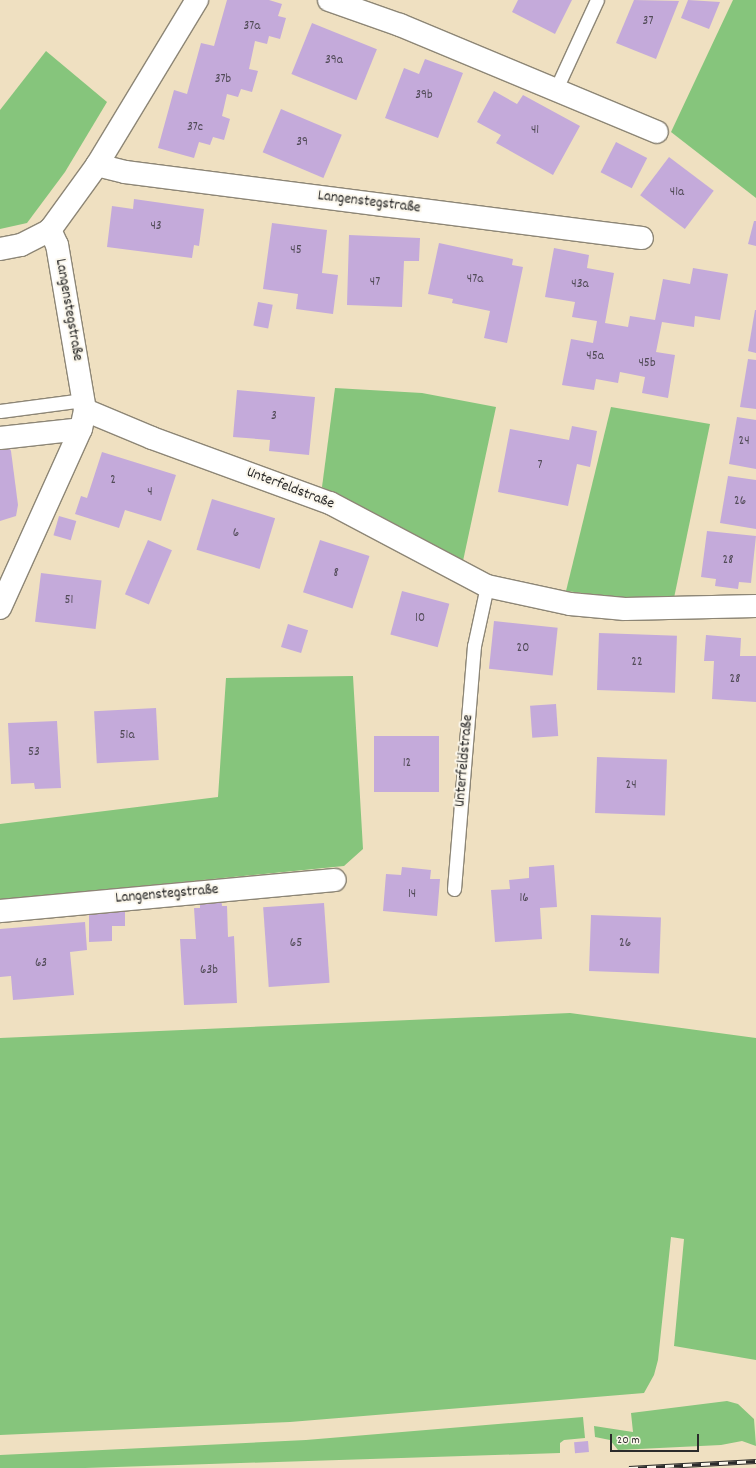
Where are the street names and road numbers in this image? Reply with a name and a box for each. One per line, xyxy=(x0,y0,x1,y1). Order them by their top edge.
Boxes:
street label: Langenstegstraße xyxy=(317,188,421,218)
street label: Langenstegstraße xyxy=(50,258,86,362)
street label: Unterfeldstraße xyxy=(244,464,336,514)
street label: Unterfeldstraße xyxy=(452,714,478,808)
street label: Langenstegstraße xyxy=(115,882,219,908)

